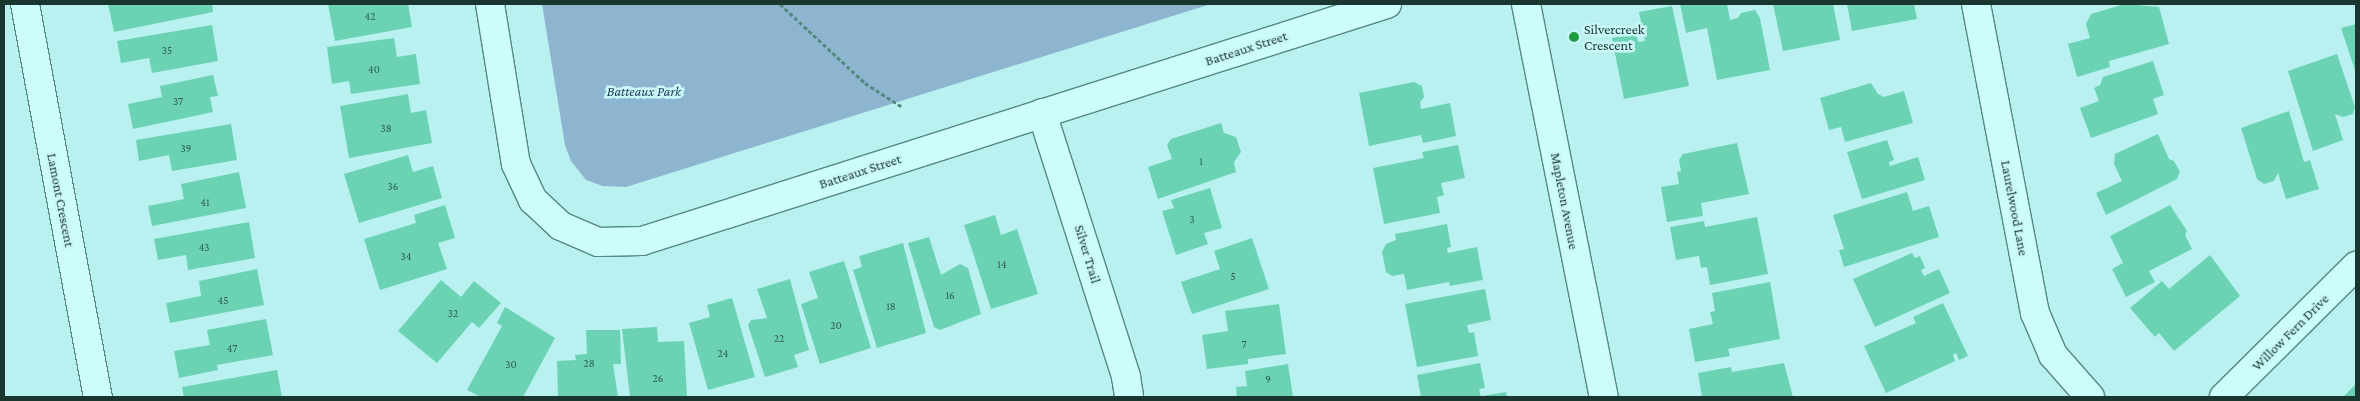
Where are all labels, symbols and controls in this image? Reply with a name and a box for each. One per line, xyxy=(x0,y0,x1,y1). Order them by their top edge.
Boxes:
house number: 42 xyxy=(365,9,375,23)
place label: Silvercreek Crescent xyxy=(1584,21,1645,54)
street label: Batteaux Street xyxy=(1203,27,1289,69)
marker: Silvercreek Crescent xyxy=(1568,31,1580,43)
house number: 35 xyxy=(162,43,172,57)
house number: 40 xyxy=(368,62,380,76)
park label: Batteaux Park xyxy=(607,83,681,99)
house number: 37 xyxy=(173,94,183,108)
house number: 38 xyxy=(380,121,392,135)
house number: 39 xyxy=(181,141,191,155)
street label: Batteaux Street xyxy=(817,150,903,192)
street label: Mapleton Avenue xyxy=(1547,151,1583,251)
street label: Lamont Crescent xyxy=(44,152,78,248)
house number: 1 xyxy=(1199,154,1203,168)
street label: Laurelwood Lane xyxy=(1998,159,2032,257)
house number: 36 xyxy=(388,179,398,193)
house number: 41 xyxy=(200,195,210,209)
house number: 3 xyxy=(1189,212,1195,226)
street label: Silver Trail xyxy=(1071,223,1105,285)
house number: 43 xyxy=(199,240,209,254)
house number: 34 xyxy=(401,249,411,263)
house number: 14 xyxy=(997,257,1007,271)
house number: 5 xyxy=(1230,269,1236,283)
house number: 16 xyxy=(945,288,955,302)
street label: Willow Fern Drive xyxy=(2248,290,2332,374)
house number: 45 xyxy=(218,293,228,307)
house number: 18 xyxy=(886,299,896,313)
house number: 32 xyxy=(448,306,458,320)
house number: 20 xyxy=(830,318,842,332)
house number: 22 xyxy=(774,331,784,345)
house number: 7 xyxy=(1241,337,1247,351)
house number: 47 xyxy=(227,341,237,355)
house number: 24 xyxy=(718,346,728,360)
house number: 28 xyxy=(583,356,595,370)
house number: 30 xyxy=(505,357,517,371)
house number: 26 xyxy=(653,371,663,385)
house number: 9 xyxy=(1265,372,1271,386)

